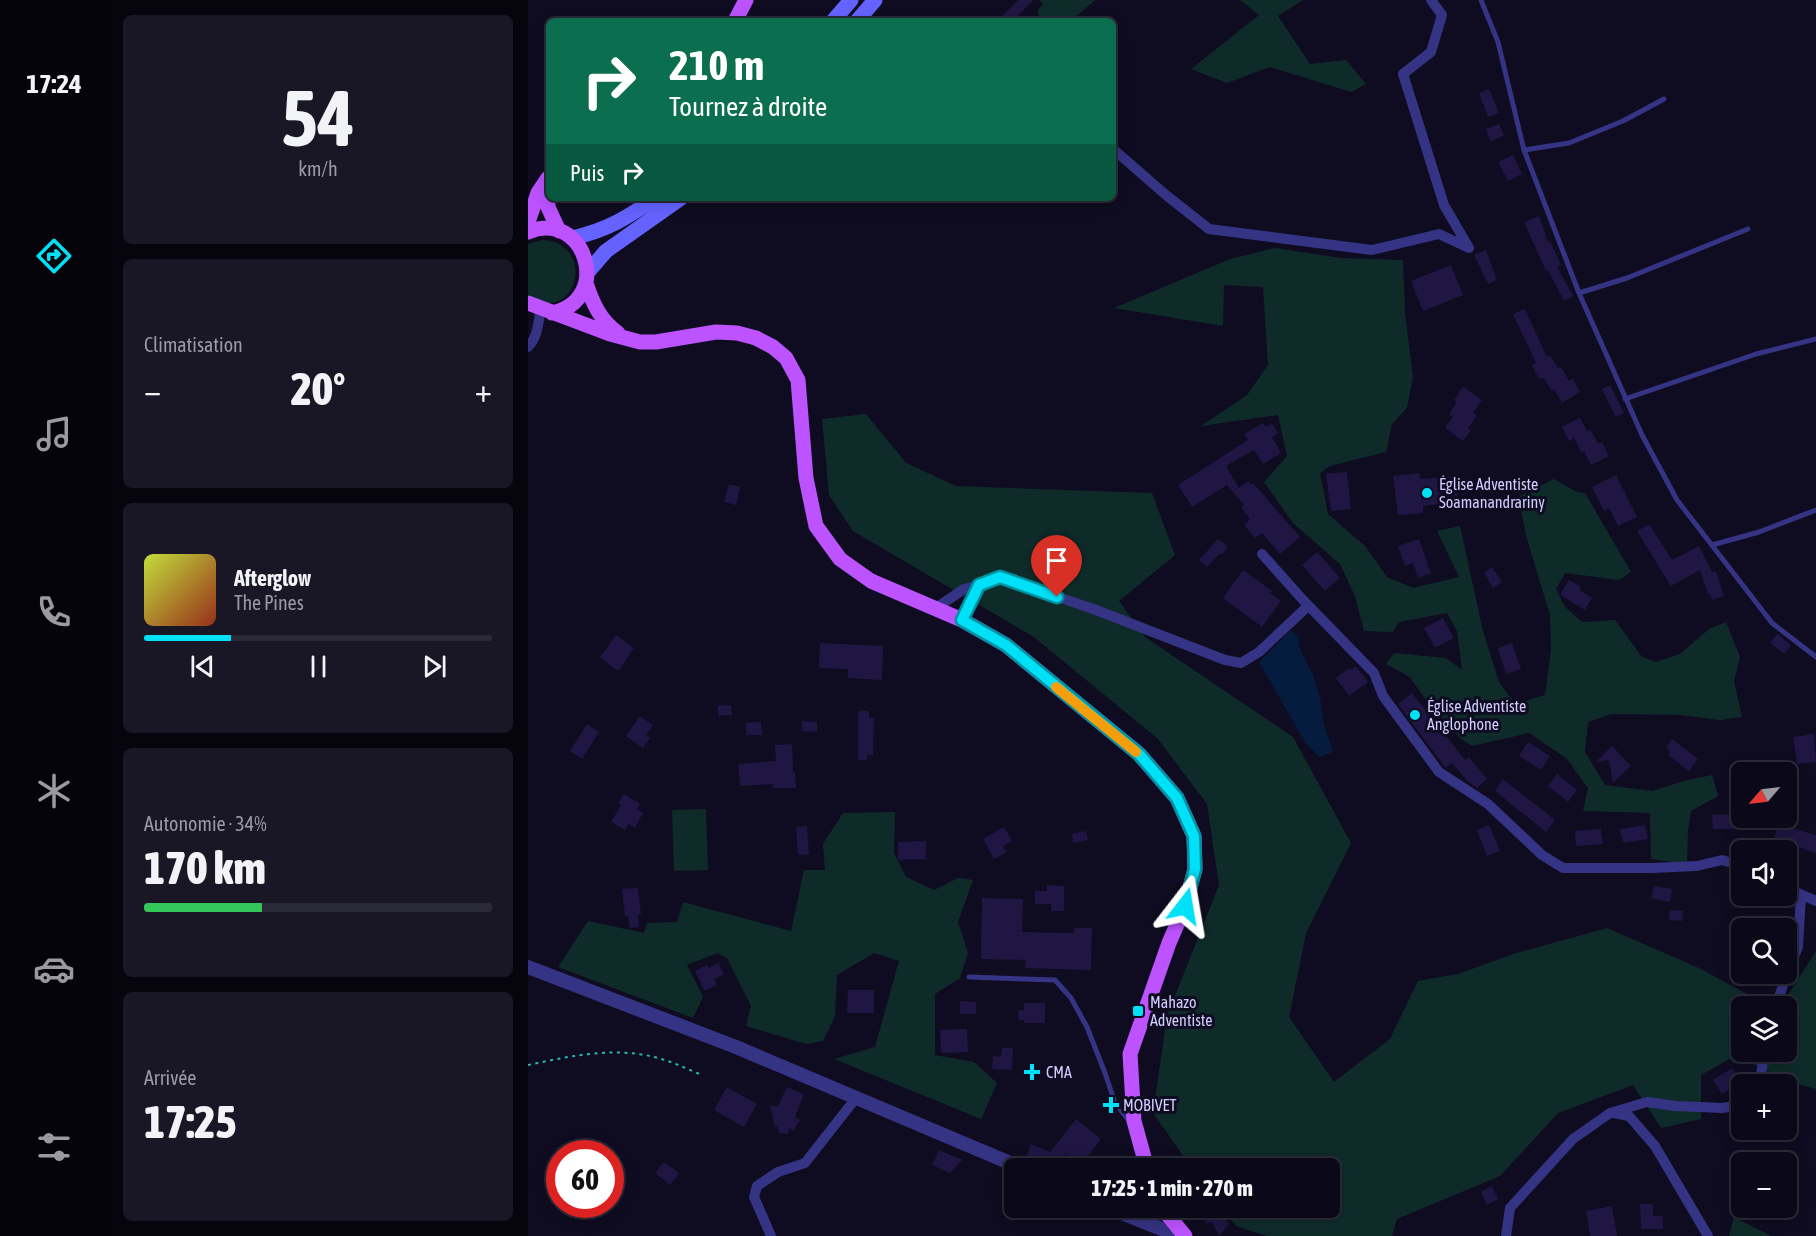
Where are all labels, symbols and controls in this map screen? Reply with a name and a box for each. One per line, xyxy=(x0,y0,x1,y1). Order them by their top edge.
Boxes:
text: 210 m xyxy=(669,41,764,89)
icon: right xyxy=(570,42,648,120)
text: 17:24 xyxy=(26,68,82,99)
text: 54 xyxy=(281,73,355,163)
text: Tournez à droite xyxy=(669,91,827,122)
icon: right xyxy=(616,156,649,189)
text: km/h xyxy=(298,157,338,180)
text: Puis xyxy=(570,160,604,186)
icon: directions xyxy=(33,235,75,277)
text: Climatisation xyxy=(144,333,243,356)
text: 20° xyxy=(291,363,345,415)
text: − xyxy=(144,371,161,409)
text: + xyxy=(475,371,492,409)
icon: music xyxy=(33,413,75,455)
place label: Église Adventiste Soamanandrariny xyxy=(1439,475,1545,512)
marker: Église Adventiste Soamanandrariny xyxy=(1420,486,1434,500)
pin xyxy=(1031,535,1082,597)
icon: arrive xyxy=(1040,544,1073,577)
text: Afterglow xyxy=(234,565,311,591)
icon: phone xyxy=(33,591,75,633)
text: The Pines xyxy=(234,591,304,614)
icon: previous xyxy=(186,650,219,683)
icon: pause xyxy=(302,650,335,683)
icon: next xyxy=(418,650,451,683)
place label: Église Adventiste Anglophone xyxy=(1427,697,1526,734)
marker: Église Adventiste Anglophone xyxy=(1408,708,1422,722)
north arrow xyxy=(1731,762,1797,828)
map controls xyxy=(1731,762,1797,1218)
icon: climate xyxy=(33,770,75,812)
text: Autonomie · 34% xyxy=(144,812,267,835)
button: sound xyxy=(1731,840,1797,906)
text: 170 km xyxy=(144,842,266,894)
position arrow xyxy=(1153,874,1217,938)
button: search xyxy=(1731,918,1797,984)
icon: car xyxy=(33,948,75,990)
place label: Mahazo Adventiste xyxy=(1150,993,1213,1029)
button: layers xyxy=(1731,996,1797,1062)
marker: Mahazo Adventiste xyxy=(1131,1004,1145,1018)
marker: CMA xyxy=(1023,1063,1041,1081)
place label: CMA xyxy=(1046,1063,1072,1081)
text: Arrivée xyxy=(144,1066,196,1089)
button: + xyxy=(1731,1074,1797,1140)
text: 17:25 xyxy=(144,1096,237,1148)
place label: MOBIVET xyxy=(1123,1096,1176,1114)
marker: MOBIVET xyxy=(1104,1098,1118,1112)
icon: filters xyxy=(33,1126,75,1168)
speed limit sign: 60 xyxy=(546,1140,624,1218)
button: − xyxy=(1731,1152,1797,1218)
text: 17:25 · 1 min · 270 m xyxy=(1091,1175,1253,1201)

